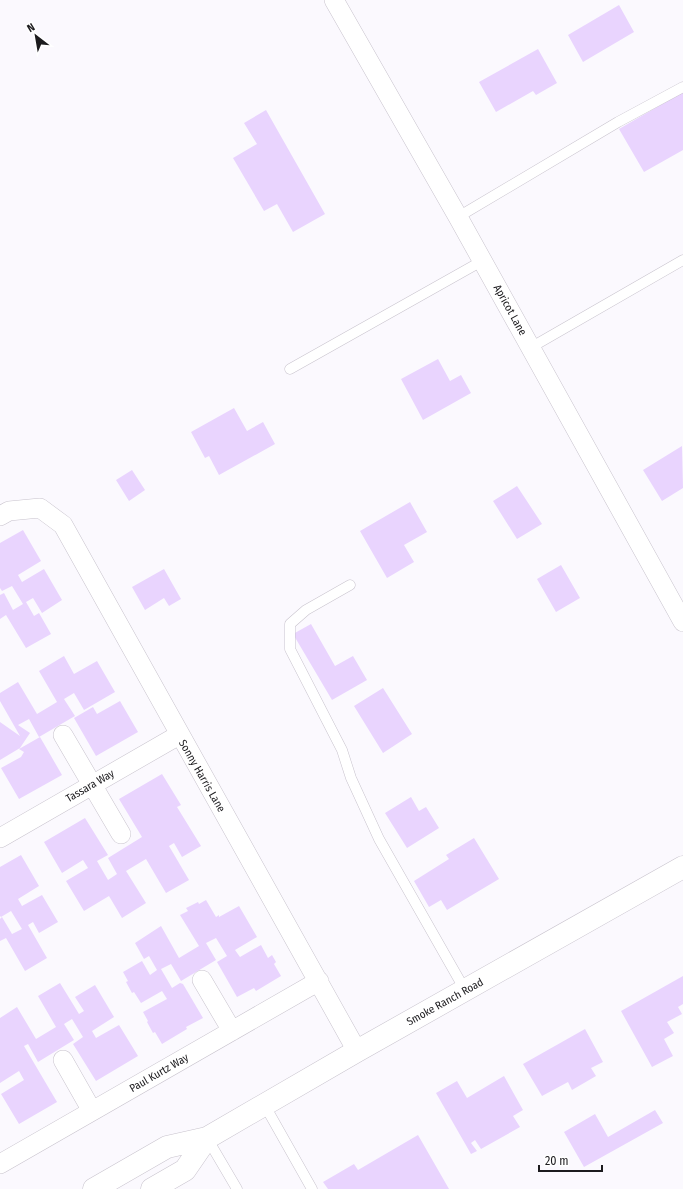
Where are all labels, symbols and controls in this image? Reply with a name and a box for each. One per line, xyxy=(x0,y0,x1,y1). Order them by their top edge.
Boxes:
north arrow xyxy=(16,16,56,56)
text: N xyxy=(25,21,37,35)
street label: Apricot Lane xyxy=(491,282,529,338)
street label: Sonny Harris Lane xyxy=(176,737,228,815)
street label: Tassara Way xyxy=(63,767,117,805)
street label: Smoke Ranch Road xyxy=(404,976,486,1028)
street label: Paul Kurtz Way xyxy=(127,1051,191,1095)
scale bar xyxy=(539,1147,602,1173)
text: 20 m xyxy=(545,1154,569,1168)

